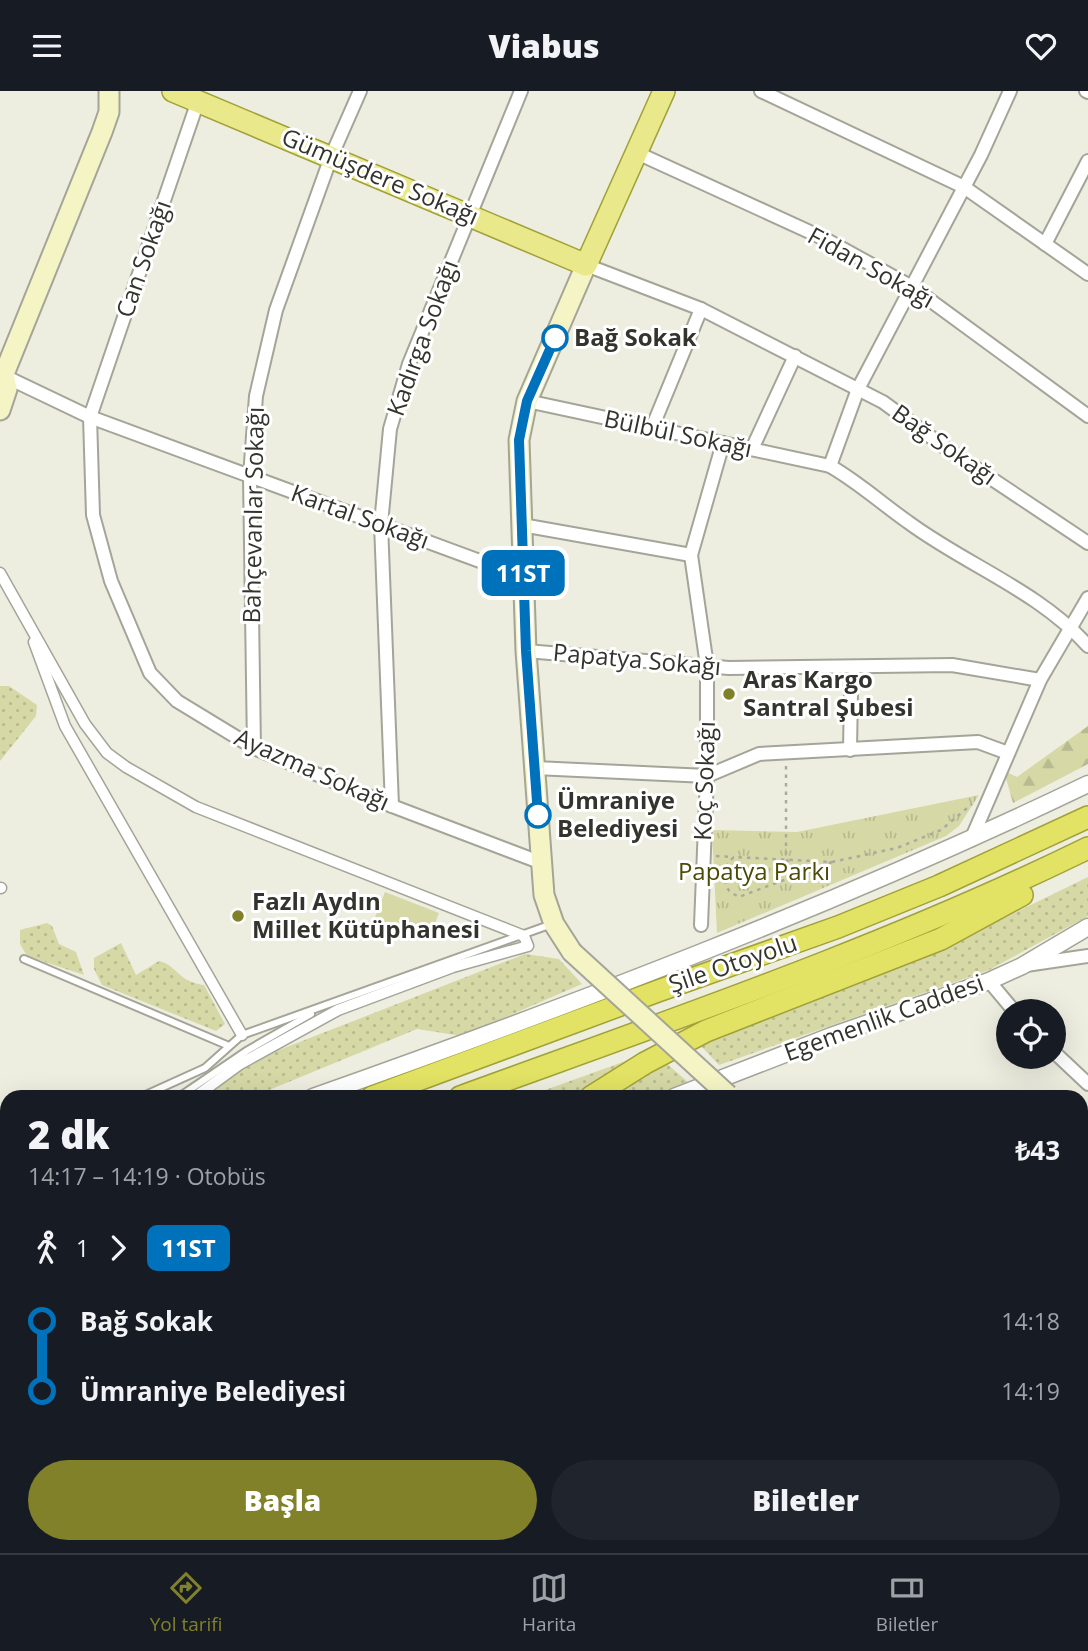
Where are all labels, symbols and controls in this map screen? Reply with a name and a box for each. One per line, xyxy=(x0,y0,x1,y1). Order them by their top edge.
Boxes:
text: Viabus xyxy=(488,24,600,67)
icon: menu xyxy=(28,27,66,65)
icon: heart xyxy=(1022,27,1060,65)
street label: Gümüşdere Sokağı xyxy=(277,119,484,232)
street label: Can Sokağı xyxy=(107,195,178,322)
street label: Fidan Sokağı xyxy=(802,218,941,315)
street label: Kadırga Sokağı xyxy=(378,255,465,420)
place label: Bağ Sokak xyxy=(574,320,697,353)
marker: Bağ Sokak xyxy=(542,325,568,351)
street label: Bağ Sokağı xyxy=(886,396,1004,492)
street label: Bülbül Sokağı xyxy=(601,401,755,464)
street label: Bahçevanlar Sokağı xyxy=(234,406,271,624)
street label: Kartal Sokağı xyxy=(287,475,434,556)
line badge: 11ST xyxy=(474,550,572,596)
text: 11ST xyxy=(496,556,550,589)
street label: Papatya Sokağı xyxy=(552,635,723,682)
place label: Aras Kargo Santral Şubesi xyxy=(743,662,913,723)
marker: Aras Kargo Santral Şubesi xyxy=(721,686,737,702)
street label: Ayazma Sokağı xyxy=(230,720,395,818)
street label: Koç Sokağı xyxy=(685,721,722,841)
place label: Ümraniye Belediyesi xyxy=(557,783,678,844)
marker: Ümraniye Belediyesi xyxy=(525,802,551,828)
park label: Papatya Parkı xyxy=(678,854,830,887)
place label: Fazlı Aydın Millet Kütüphanesi xyxy=(252,884,480,945)
marker: Fazlı Aydın Millet Kütüphanesi xyxy=(230,908,246,924)
street label: Şile Otoyolu xyxy=(664,925,801,1000)
street label: Egemenlik Caddesi xyxy=(779,965,988,1068)
map controls xyxy=(996,999,1066,1069)
button: locate xyxy=(996,999,1066,1069)
text: 2 dk xyxy=(28,1108,110,1160)
text: ₺43 xyxy=(1015,1132,1060,1168)
text: 14:17 – 14:19 · Otobüs xyxy=(28,1160,266,1192)
icon: walk xyxy=(28,1229,66,1267)
icon: forward xyxy=(99,1229,137,1267)
text: 11ST xyxy=(161,1231,216,1264)
text: 1 xyxy=(76,1232,89,1264)
text: Bağ Sokak xyxy=(80,1303,213,1339)
text: 14:18 xyxy=(1001,1305,1060,1337)
text: Ümraniye Belediyesi xyxy=(80,1373,346,1409)
text: 14:19 xyxy=(1001,1375,1060,1407)
button: Başla xyxy=(28,1460,537,1540)
button: Biletler xyxy=(551,1460,1060,1540)
tab: Yol tarifi xyxy=(150,1569,223,1637)
tab: Harita xyxy=(522,1569,576,1637)
tab: Biletler xyxy=(876,1569,938,1637)

